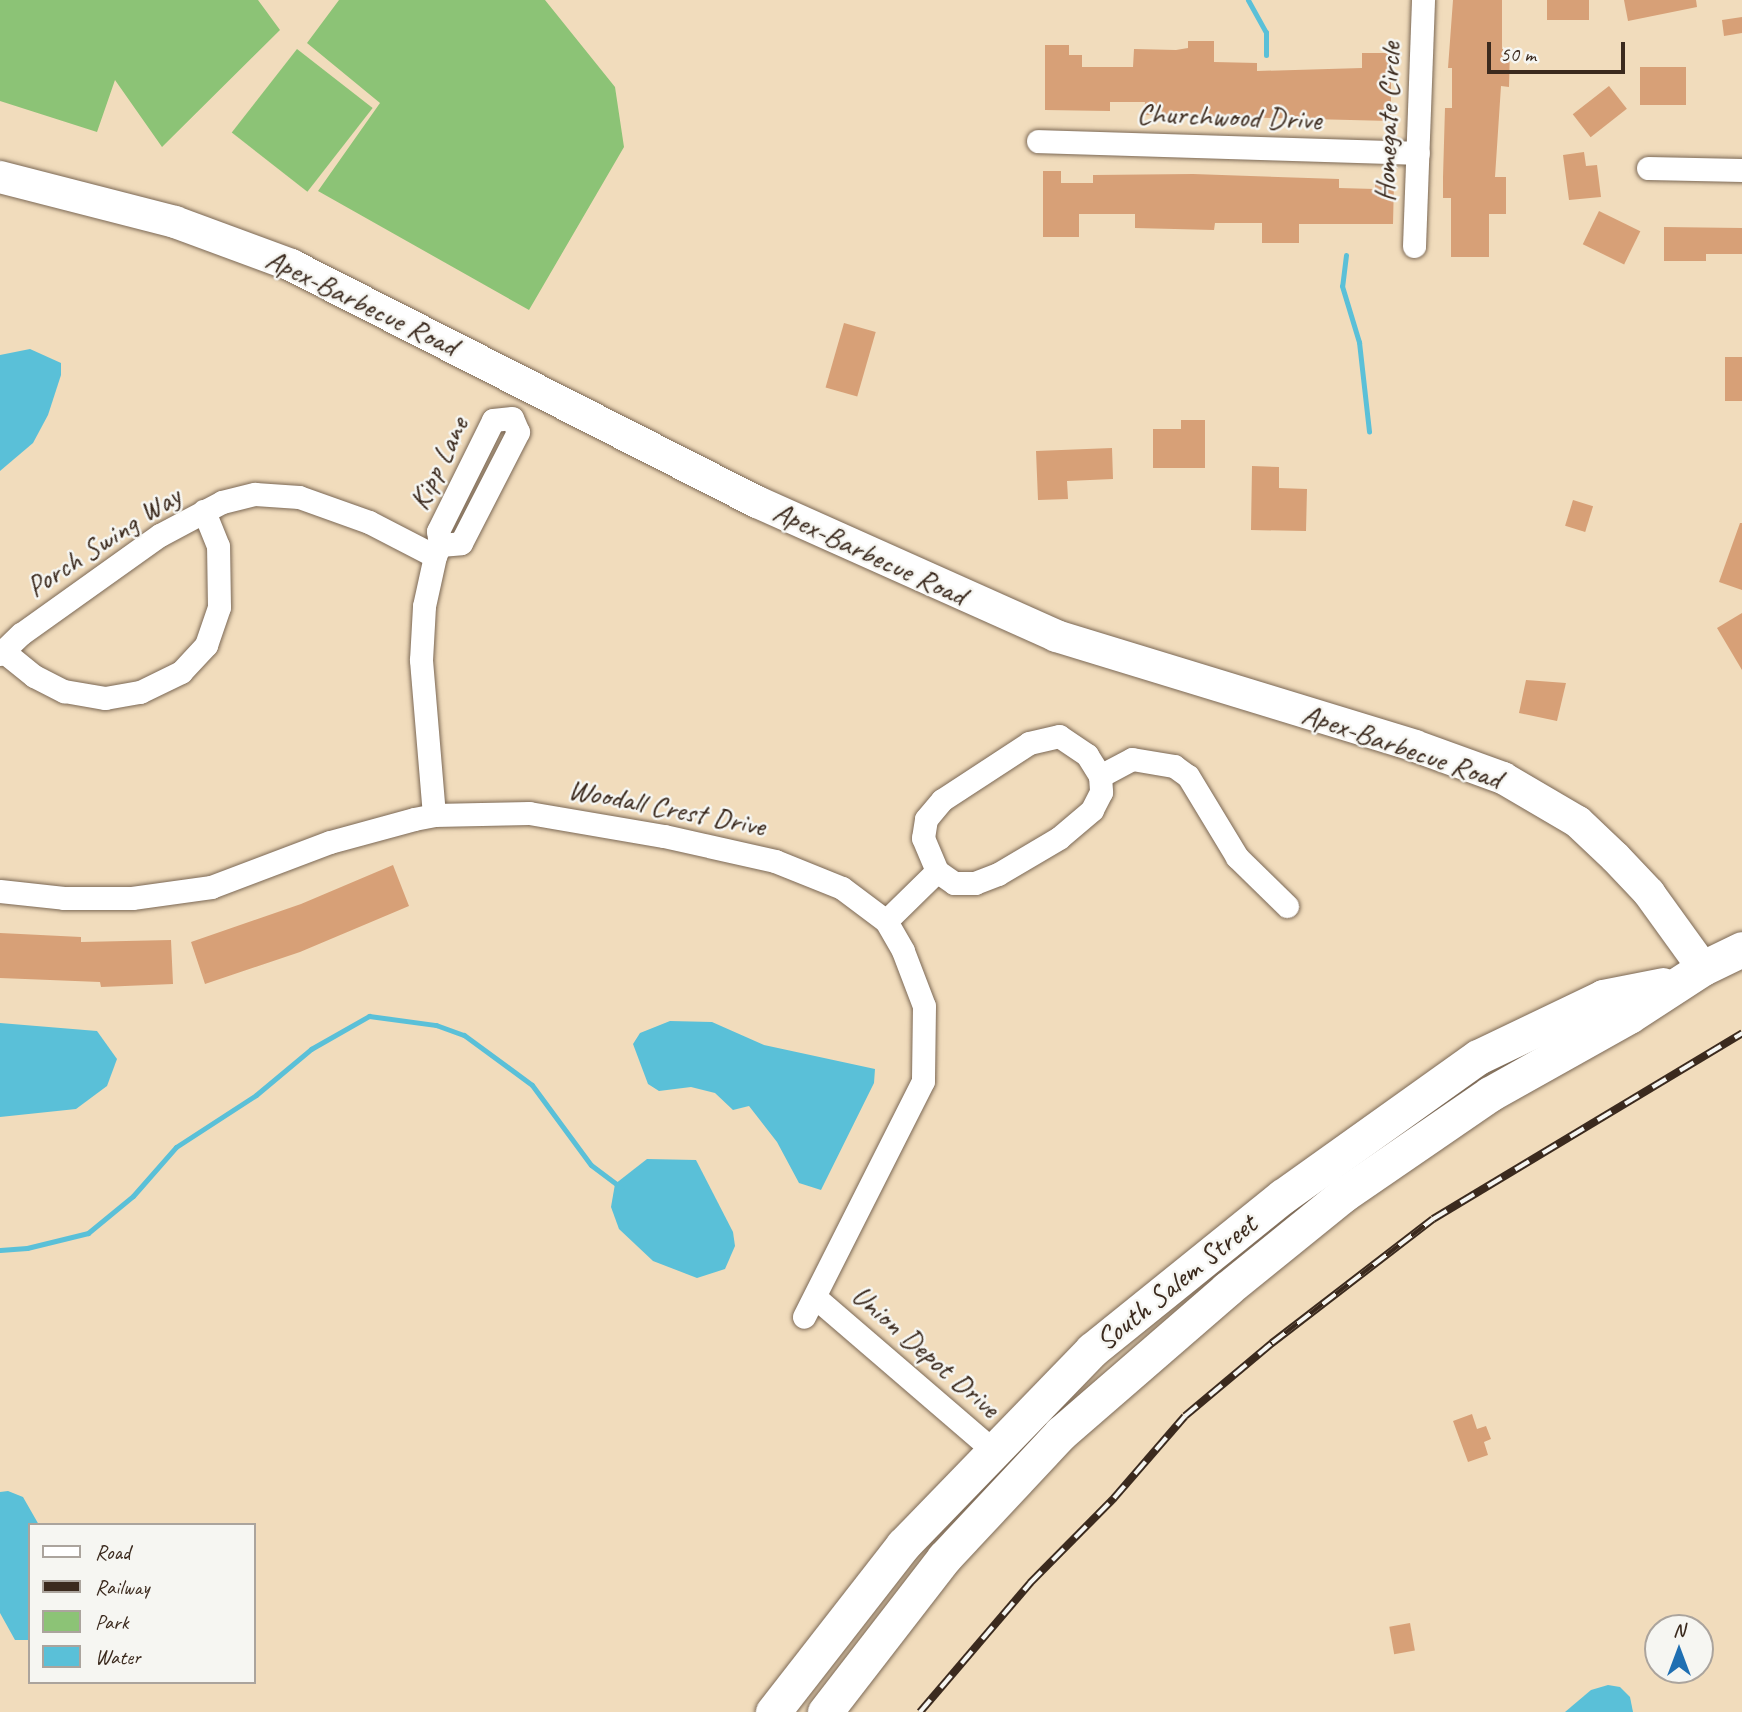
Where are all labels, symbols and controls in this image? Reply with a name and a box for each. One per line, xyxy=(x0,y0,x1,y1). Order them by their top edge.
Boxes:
scale bar xyxy=(1490,28,1628,72)
text: 50 m xyxy=(1500,41,1536,67)
street label: Homegate Circle xyxy=(1366,42,1408,202)
street label: Churchwood Drive xyxy=(1136,95,1322,137)
street label: Apex-Barbecue Road xyxy=(261,240,463,364)
street label: Kipp Lane xyxy=(400,410,476,516)
street label: Porch Swing Way xyxy=(19,478,187,604)
street label: Apex-Barbecue Road xyxy=(768,493,972,613)
street label: Apex-Barbecue Road xyxy=(1298,695,1506,797)
street label: Woodall Crest Drive xyxy=(565,770,769,844)
street label: South Salem Street xyxy=(1087,1205,1265,1359)
street label: Union Depot Drive xyxy=(844,1277,1008,1425)
legend xyxy=(28,1523,256,1684)
text: Road xyxy=(95,1539,130,1565)
text: Railway xyxy=(95,1574,149,1600)
text: Park xyxy=(95,1609,128,1635)
north arrow xyxy=(1644,1614,1714,1684)
text: N xyxy=(1673,1618,1685,1642)
text: Water xyxy=(95,1644,141,1670)

